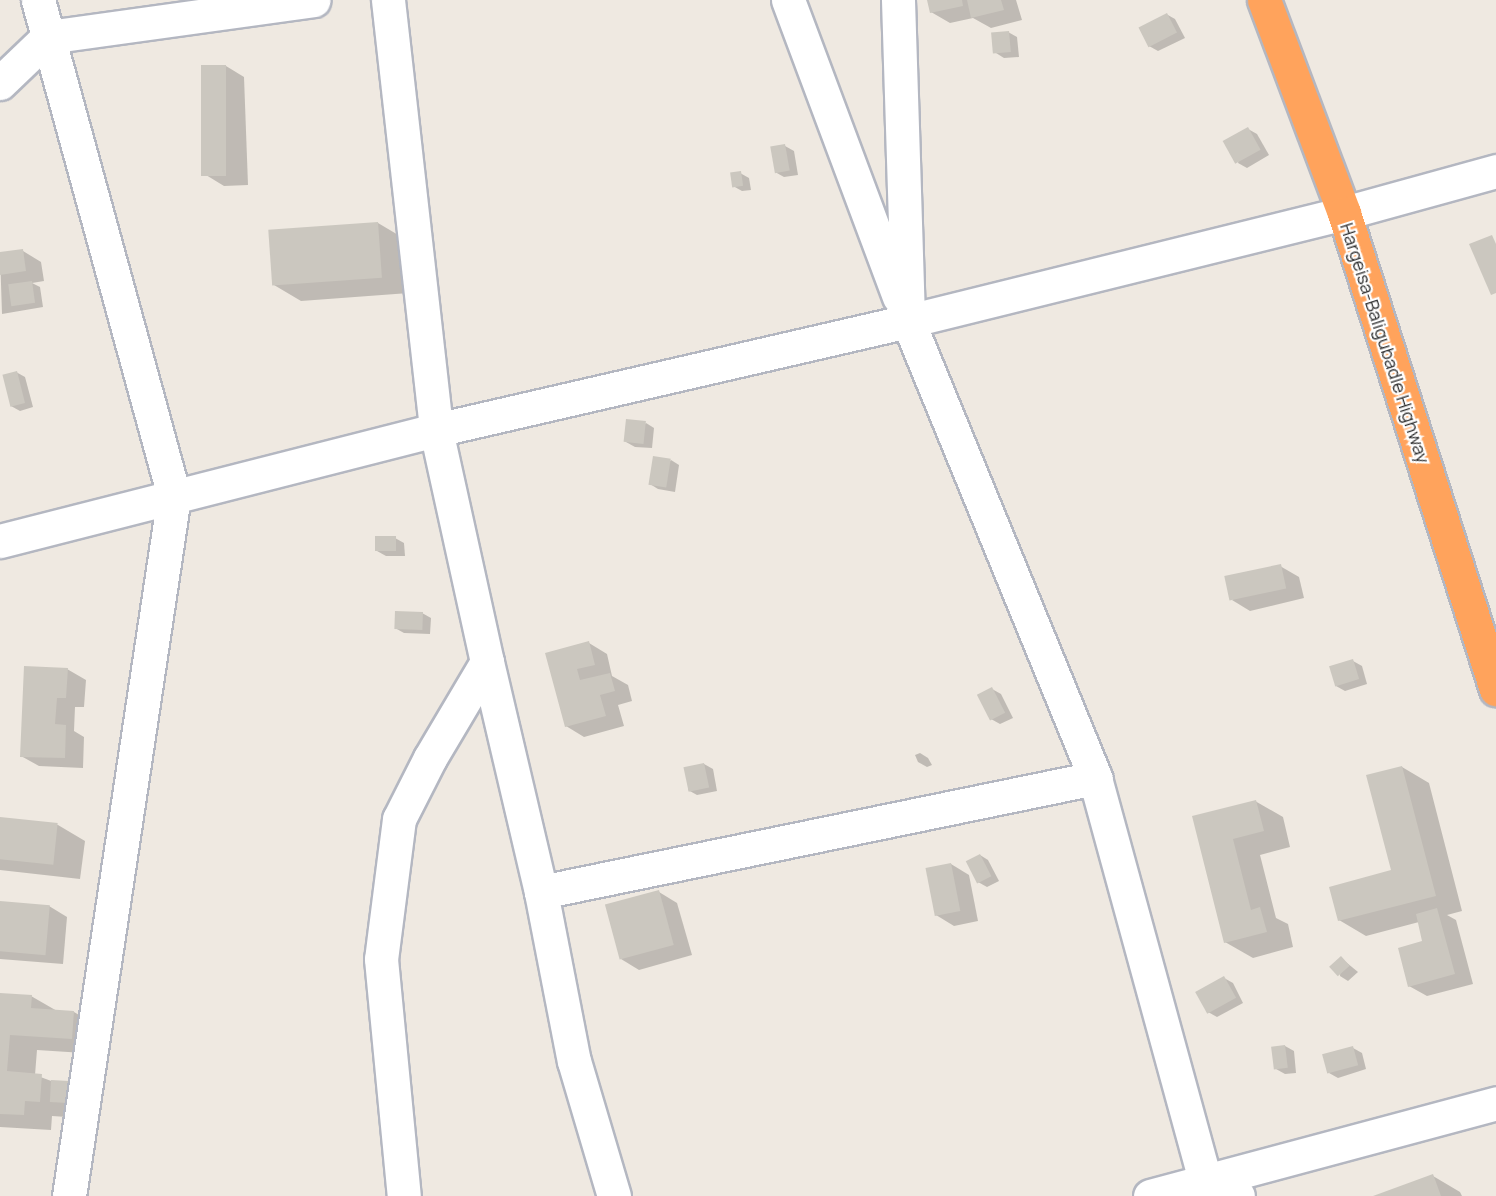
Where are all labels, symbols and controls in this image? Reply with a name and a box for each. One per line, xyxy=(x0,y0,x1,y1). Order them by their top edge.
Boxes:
street label: Hargeisa-Baligubadle Highway xyxy=(1336,220,1434,466)

